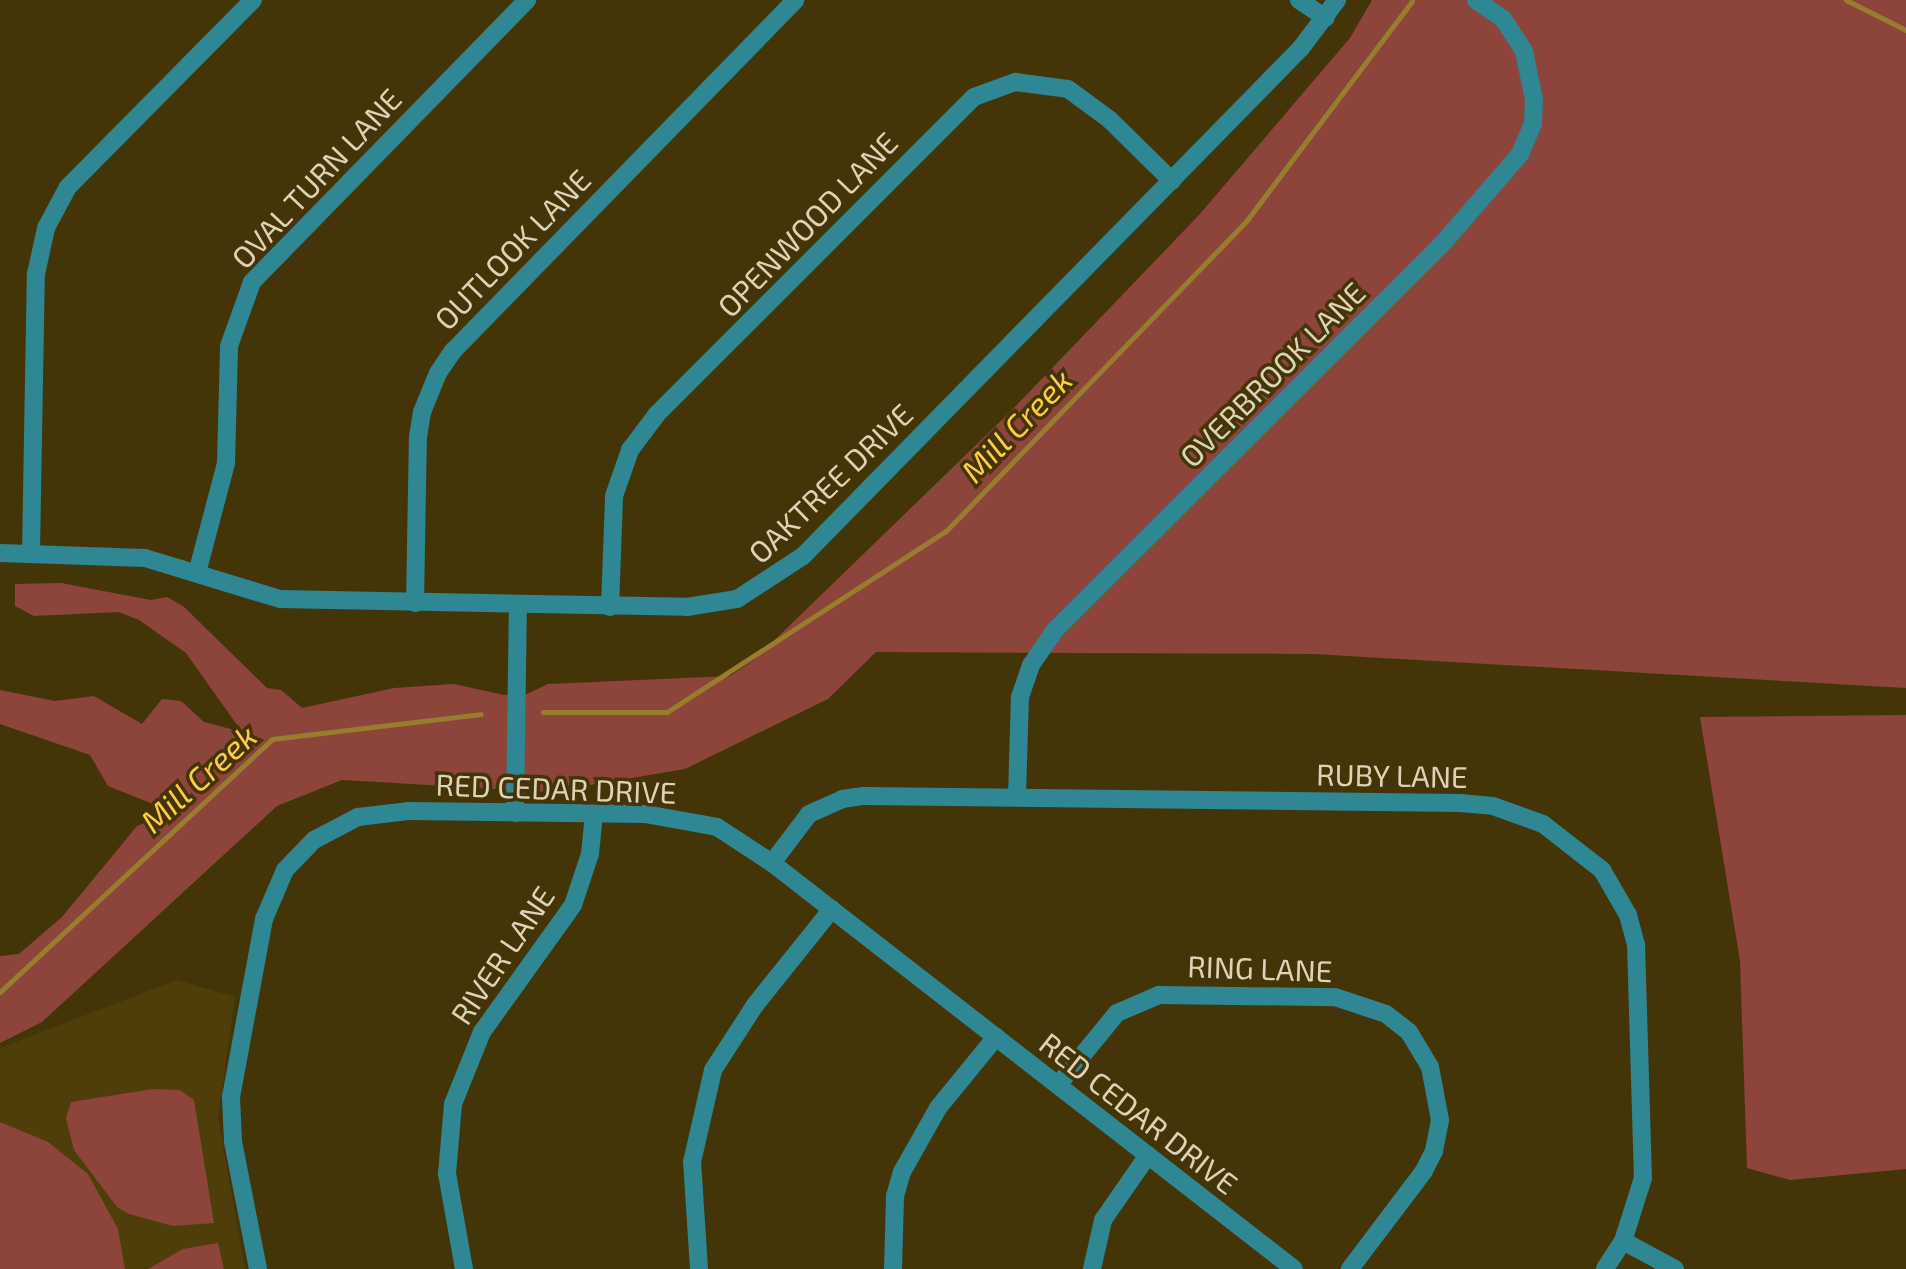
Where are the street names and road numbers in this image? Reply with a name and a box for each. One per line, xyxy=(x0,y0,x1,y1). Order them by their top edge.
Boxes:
street label: OVAL TURN LANE xyxy=(223,80,409,276)
street label: OPENWOOD LANE xyxy=(710,124,904,324)
street label: OUTLOOK LANE xyxy=(426,161,598,337)
street label: OVERBROOK LANE xyxy=(1172,274,1372,474)
street label: OAKTREE DRIVE xyxy=(741,396,919,570)
street label: RUBY LANE xyxy=(1315,756,1469,794)
street label: RED CEDAR DRIVE xyxy=(435,766,677,810)
street label: RIVER LANE xyxy=(443,879,561,1031)
street label: RING LANE xyxy=(1187,947,1333,989)
street label: RED CEDAR DRIVE xyxy=(1033,1025,1245,1201)

